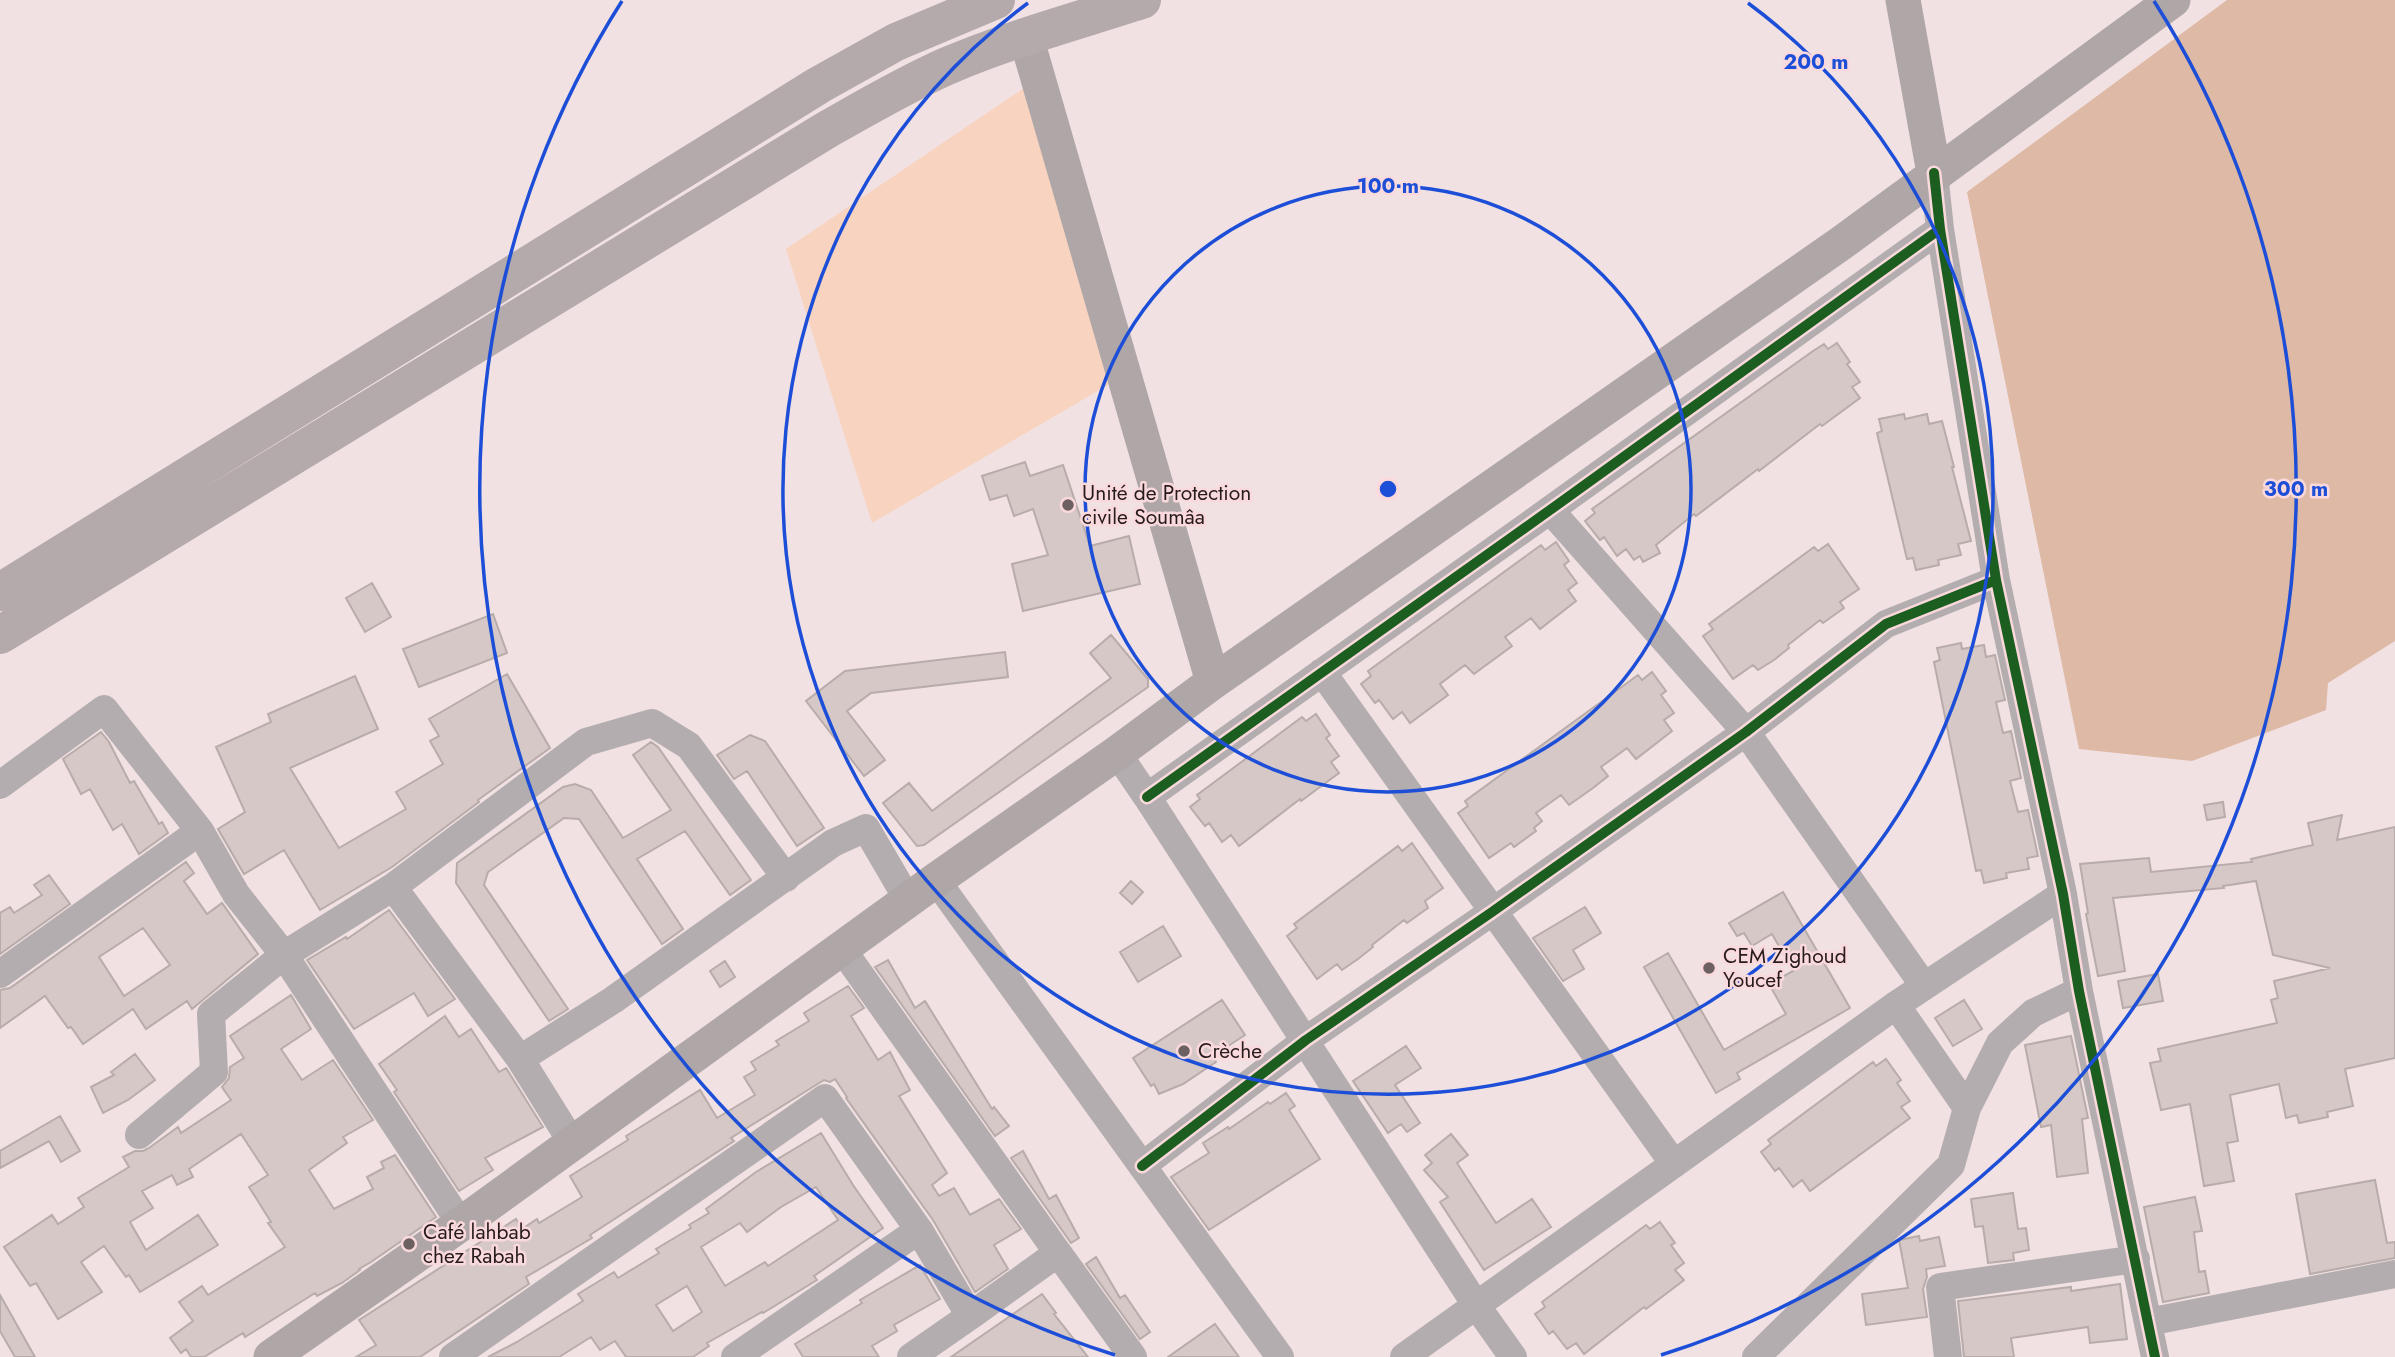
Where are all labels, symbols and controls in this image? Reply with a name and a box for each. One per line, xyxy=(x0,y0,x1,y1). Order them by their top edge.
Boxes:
text: 200 m xyxy=(1783,47,1849,77)
text: 100 m xyxy=(1357,171,1419,201)
text: 300 m xyxy=(2264,474,2328,504)
centre of rings xyxy=(1376,477,1400,501)
place label: Unité de Protection civile Soumâa xyxy=(1082,478,1251,532)
marker: Unité de Protection civile Soumâa xyxy=(1060,497,1076,513)
place label: CEM Zighoud Youcef xyxy=(1723,941,1847,995)
marker: CEM Zighoud Youcef xyxy=(1701,960,1717,976)
place label: Crèche xyxy=(1198,1036,1262,1066)
marker: Crèche xyxy=(1176,1043,1192,1059)
place label: Café lahbab chez Rabah xyxy=(423,1217,531,1271)
marker: Café lahbab chez Rabah xyxy=(401,1236,417,1252)

